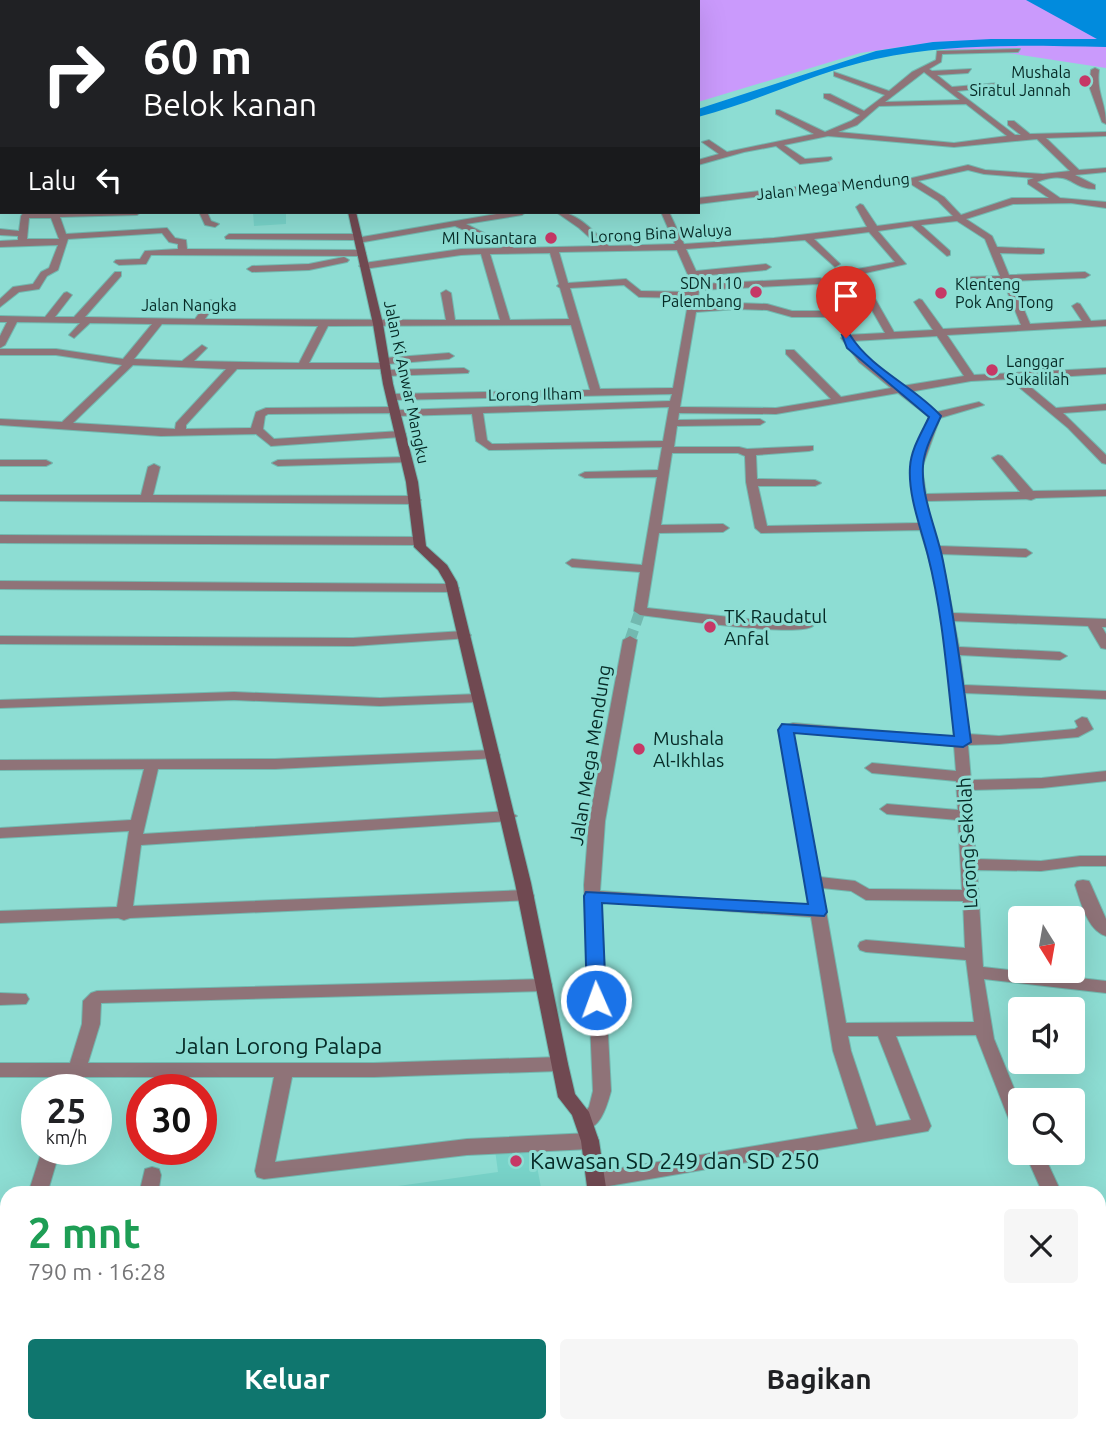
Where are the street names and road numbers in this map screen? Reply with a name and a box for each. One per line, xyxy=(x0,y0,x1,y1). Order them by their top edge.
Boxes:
street label: Jalan Mega Mendung xyxy=(756,169,910,203)
street label: Lorong Bina Waluya xyxy=(590,220,732,246)
street label: Jalan Nangka xyxy=(141,296,237,314)
street label: Jalan Ki Anwar Mangku xyxy=(381,299,433,465)
street label: Lorong Ilham xyxy=(488,384,582,404)
street label: Jalan Mega Mendung xyxy=(565,663,615,847)
street label: Lorong Sekolah xyxy=(953,777,981,909)
street label: Jalan Lorong Palapa xyxy=(176,1033,382,1058)

